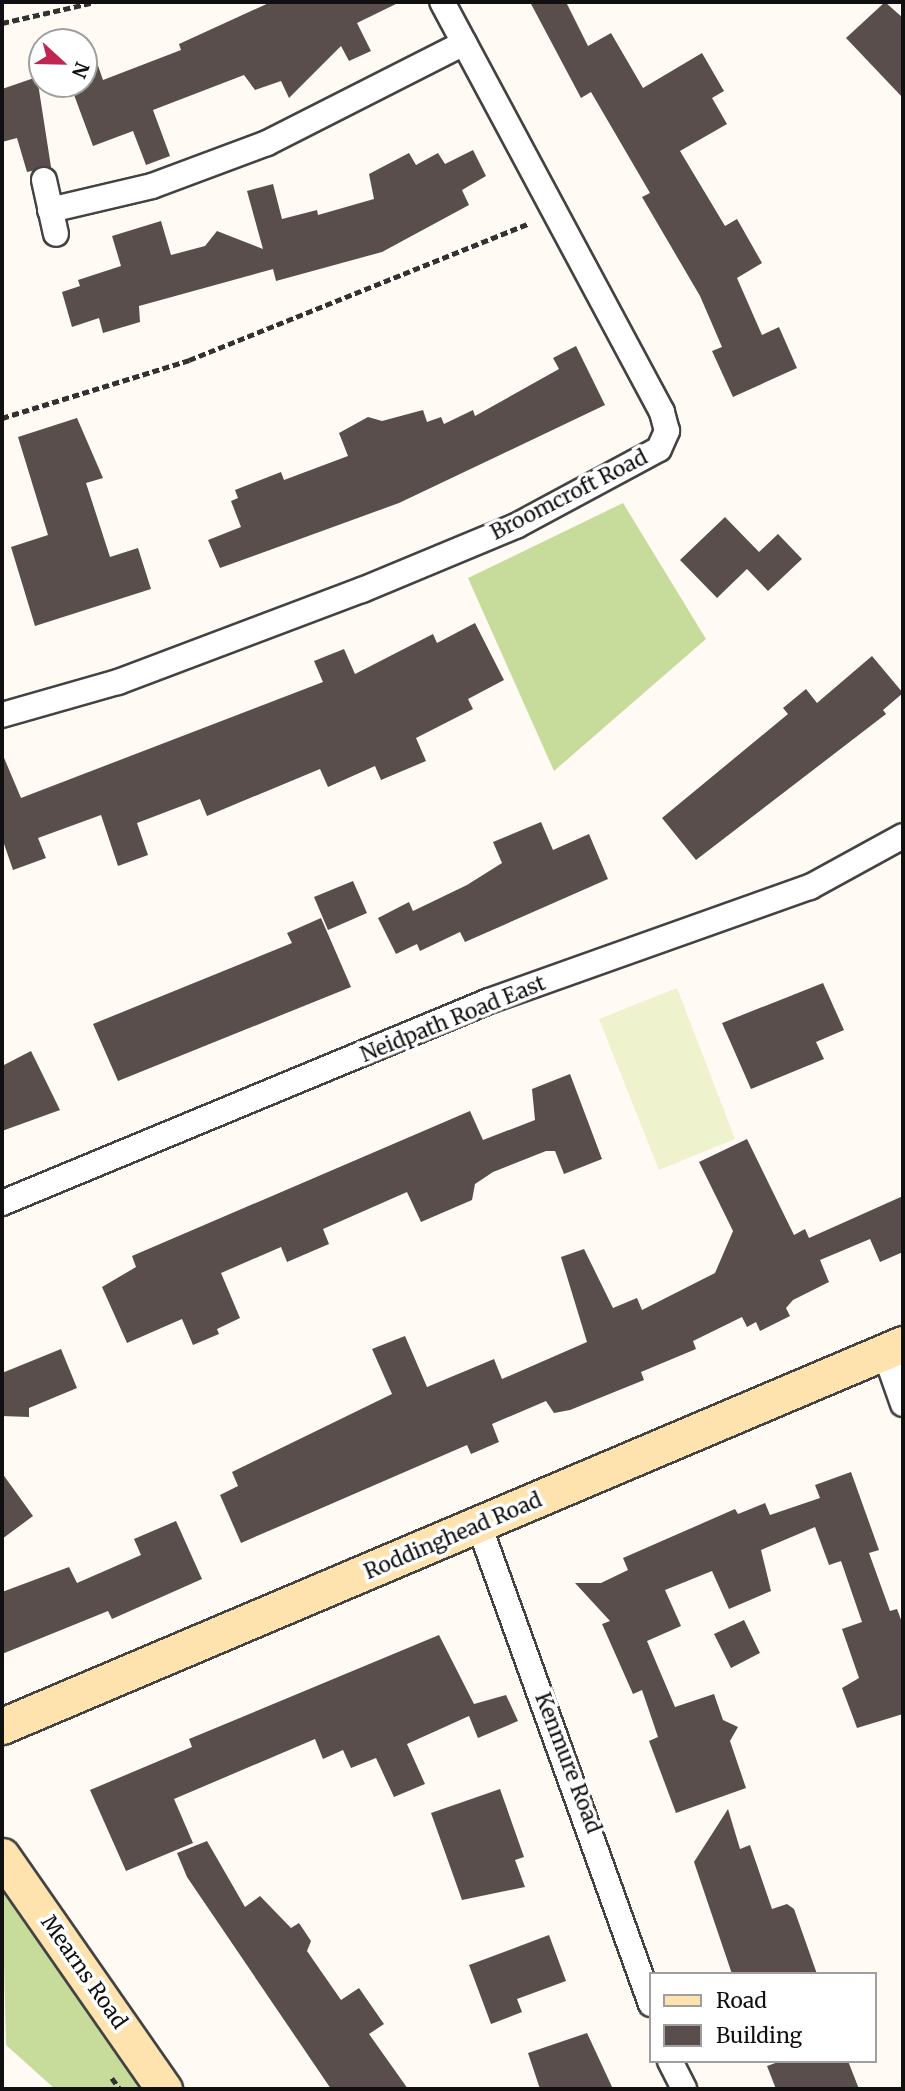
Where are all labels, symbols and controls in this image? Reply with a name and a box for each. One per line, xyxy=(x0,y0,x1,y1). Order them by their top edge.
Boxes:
north arrow xyxy=(28,28,98,98)
text: N xyxy=(67,59,95,82)
street label: Broomcroft Road xyxy=(486,445,652,545)
street label: Neidpath Road East xyxy=(357,970,549,1068)
street label: Roddinghead Road xyxy=(360,1487,546,1585)
street label: Kenmure Road xyxy=(530,1689,606,1837)
street label: Mearns Road xyxy=(36,1911,132,2033)
legend xyxy=(650,1972,877,2063)
text: Road xyxy=(716,1987,767,2014)
text: Building xyxy=(716,2022,802,2049)

